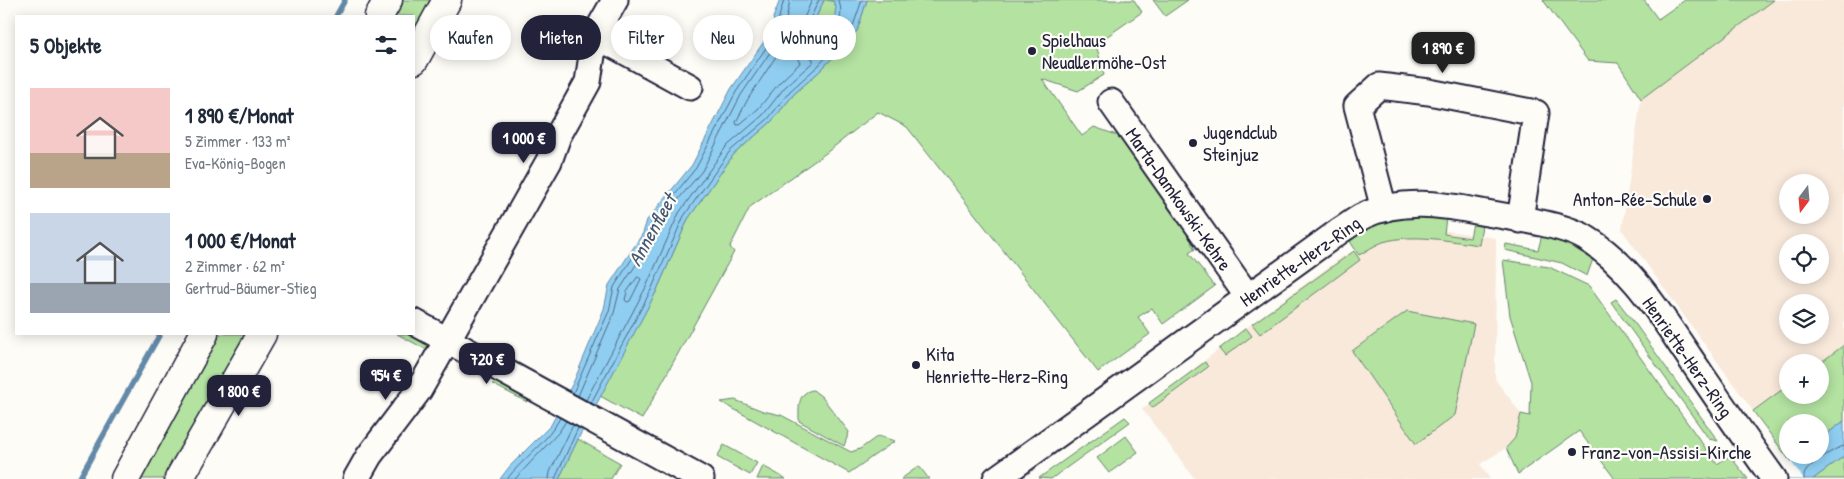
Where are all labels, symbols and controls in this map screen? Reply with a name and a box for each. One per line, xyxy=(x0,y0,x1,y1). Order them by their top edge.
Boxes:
chip: Kaufen xyxy=(430,15,511,60)
chip: Mieten xyxy=(521,15,601,60)
chip: Filter xyxy=(611,15,683,60)
chip: Neu xyxy=(693,15,753,60)
chip: Wohnung xyxy=(763,15,856,60)
place label: Spielhaus Neuallermöhe-Ost xyxy=(1042,27,1166,75)
text: 5 Objekte xyxy=(30,31,102,60)
icon: filters xyxy=(372,31,400,59)
pin: 1 890 € xyxy=(1397,32,1489,74)
text: 1 890 € xyxy=(1423,37,1463,59)
marker: Spielhaus Neuallermöhe-Ost xyxy=(1026,45,1038,57)
text: 1 890 €/Monat xyxy=(185,101,293,130)
icon: home xyxy=(70,108,130,168)
place label: Jugendclub Steinjuz xyxy=(1203,119,1278,167)
pin: 1 000 € xyxy=(478,121,570,164)
street label: Marta-Damkowski-Kehre xyxy=(1120,122,1238,276)
text: 1 000 € xyxy=(503,127,545,149)
text: 5 Zimmer · 133 m² xyxy=(185,130,290,152)
marker: Jugendclub Steinjuz xyxy=(1187,137,1199,149)
text: Eva-König-Bogen xyxy=(185,152,286,174)
north arrow xyxy=(1779,174,1829,224)
map controls xyxy=(1779,174,1829,464)
water label: Annenfleet xyxy=(621,186,684,270)
place label: Anton-Rée-Schule xyxy=(1573,186,1697,212)
marker: Anton-Rée-Schule xyxy=(1701,193,1713,205)
street label: Henriette-Herz-Ring xyxy=(1234,210,1366,312)
text: 1 000 €/Monat xyxy=(185,226,295,255)
icon: home xyxy=(70,233,130,293)
button: locate xyxy=(1779,234,1829,284)
text: 2 Zimmer · 62 m² xyxy=(185,255,285,277)
text: Gertrud-Bäumer-Stieg xyxy=(185,277,317,299)
street label: Henriette-Herz-Ring xyxy=(1637,291,1739,423)
button: layers xyxy=(1779,294,1829,344)
place label: Kita Henriette-Herz-Ring xyxy=(926,341,1068,389)
pin: 720 € xyxy=(452,342,522,385)
text: 720 € xyxy=(470,348,504,370)
button: + xyxy=(1779,354,1829,404)
pin: 954 € xyxy=(351,358,421,401)
marker: Kita Henriette-Herz-Ring xyxy=(910,359,922,371)
text: 954 € xyxy=(371,364,401,386)
pin: 1 800 € xyxy=(193,374,285,417)
text: 1 800 € xyxy=(218,380,260,402)
button: − xyxy=(1779,414,1829,464)
place label: Franz-von-Assisi-Kirche xyxy=(1581,439,1752,465)
marker: Franz-von-Assisi-Kirche xyxy=(1566,446,1578,458)

